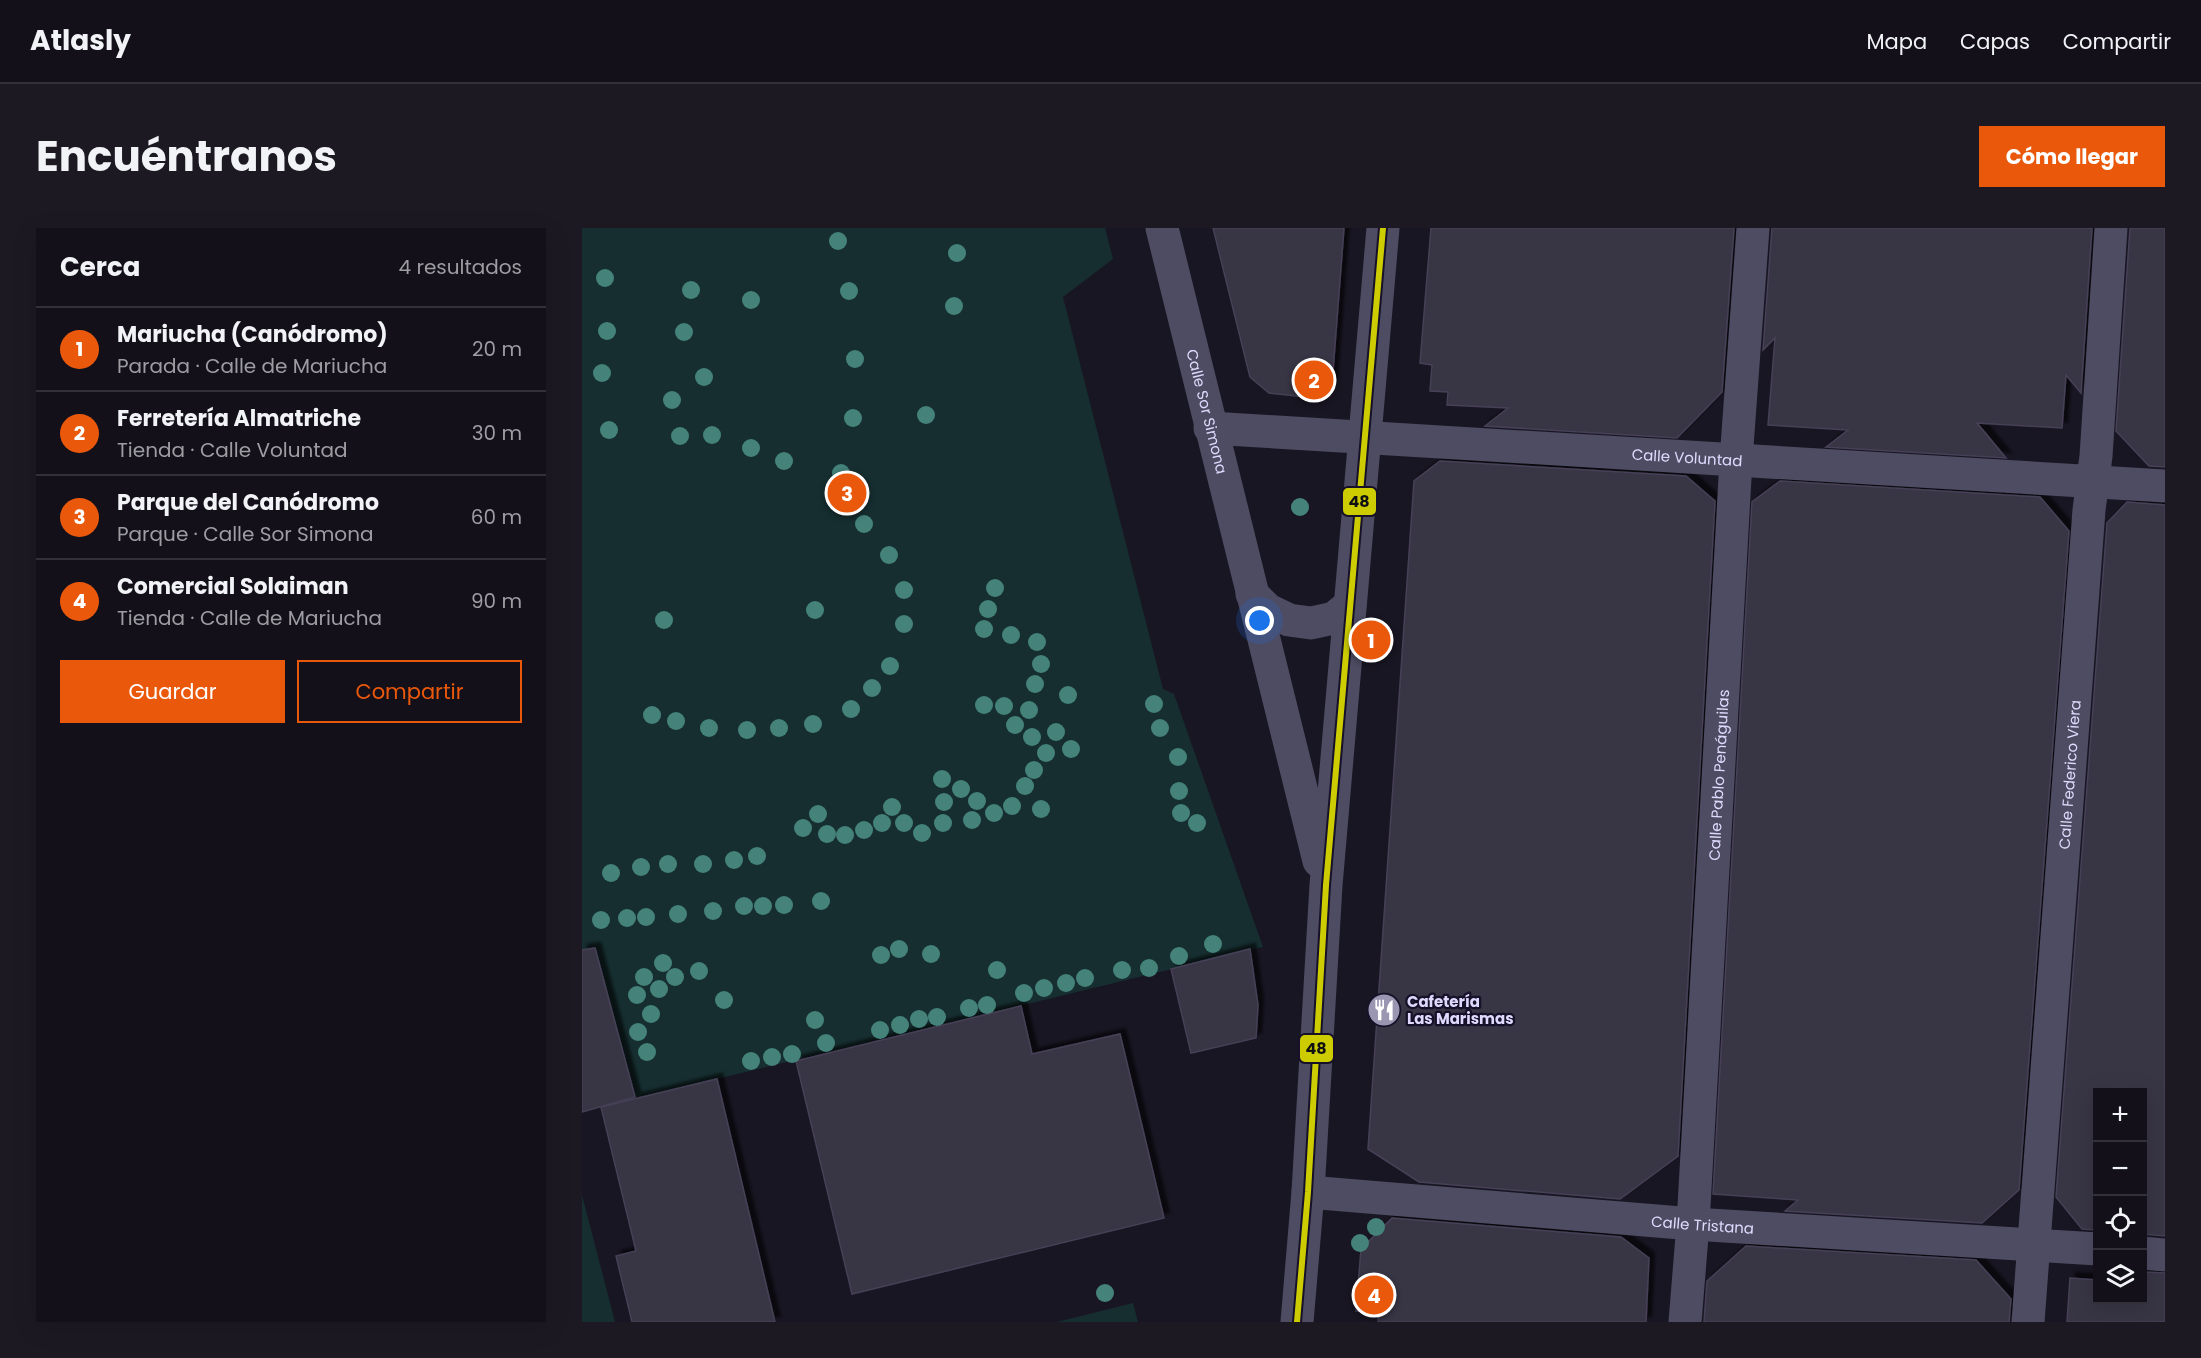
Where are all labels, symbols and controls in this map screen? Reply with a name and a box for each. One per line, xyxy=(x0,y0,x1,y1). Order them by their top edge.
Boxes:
text: Atlasly xyxy=(30,21,131,60)
text: Mapa xyxy=(1866,27,1927,56)
text: Capas xyxy=(1960,27,2030,56)
text: Compartir xyxy=(2063,27,2171,56)
button: Cómo llegar xyxy=(1979,126,2165,187)
text: Encuéntranos xyxy=(36,127,337,186)
text: Cerca xyxy=(60,249,140,285)
text: 4 resultados xyxy=(399,253,522,281)
text: Mariucha (Canódromo) xyxy=(117,319,388,350)
text: 1 xyxy=(76,335,83,363)
text: 20 m xyxy=(472,335,522,363)
street label: Calle Sor Simona xyxy=(1182,347,1233,476)
text: Parada · Calle de Mariucha xyxy=(117,352,387,380)
pin: 2 xyxy=(1294,358,1334,402)
text: Ferretería Almatriche xyxy=(117,403,361,434)
text: 2 xyxy=(74,419,85,447)
text: 30 m xyxy=(472,419,522,447)
text: Tienda · Calle Voluntad xyxy=(117,436,348,464)
street label: Calle Voluntad xyxy=(1631,443,1743,471)
pin: 3 xyxy=(828,470,866,516)
text: Parque del Canódromo xyxy=(117,487,379,518)
line badge: 48 xyxy=(1342,487,1377,516)
text: 48 xyxy=(1348,490,1370,513)
text: 3 xyxy=(73,503,86,531)
text: 60 m xyxy=(471,503,522,531)
text: Parque · Calle Sor Simona xyxy=(117,520,373,548)
text: Comercial Solaiman xyxy=(117,571,348,602)
text: 4 xyxy=(73,587,86,615)
text: 90 m xyxy=(471,587,522,615)
text: Tienda · Calle de Mariucha xyxy=(117,604,382,632)
your location xyxy=(1245,606,1274,635)
pin: 1 xyxy=(1352,618,1390,662)
button: Guardar xyxy=(60,660,285,723)
button: Compartir xyxy=(297,660,522,723)
street label: Calle Pablo Penáguilas xyxy=(1703,689,1734,861)
street label: Calle Federico Viera xyxy=(2053,699,2085,850)
place label: Cafetería Las Marismas xyxy=(1407,991,1514,1029)
restaurant icon: Cafetería Las Marismas xyxy=(1366,992,1402,1028)
line badge: 48 xyxy=(1299,1034,1334,1063)
text: 48 xyxy=(1305,1037,1327,1060)
map controls xyxy=(2093,1088,2147,1304)
button: + xyxy=(2093,1088,2147,1142)
button: − xyxy=(2093,1142,2147,1196)
button: locate xyxy=(2093,1196,2147,1250)
street label: Calle Tristana xyxy=(1650,1210,1755,1238)
button: layers xyxy=(2093,1250,2147,1304)
pin: 4 xyxy=(1354,1272,1394,1318)

